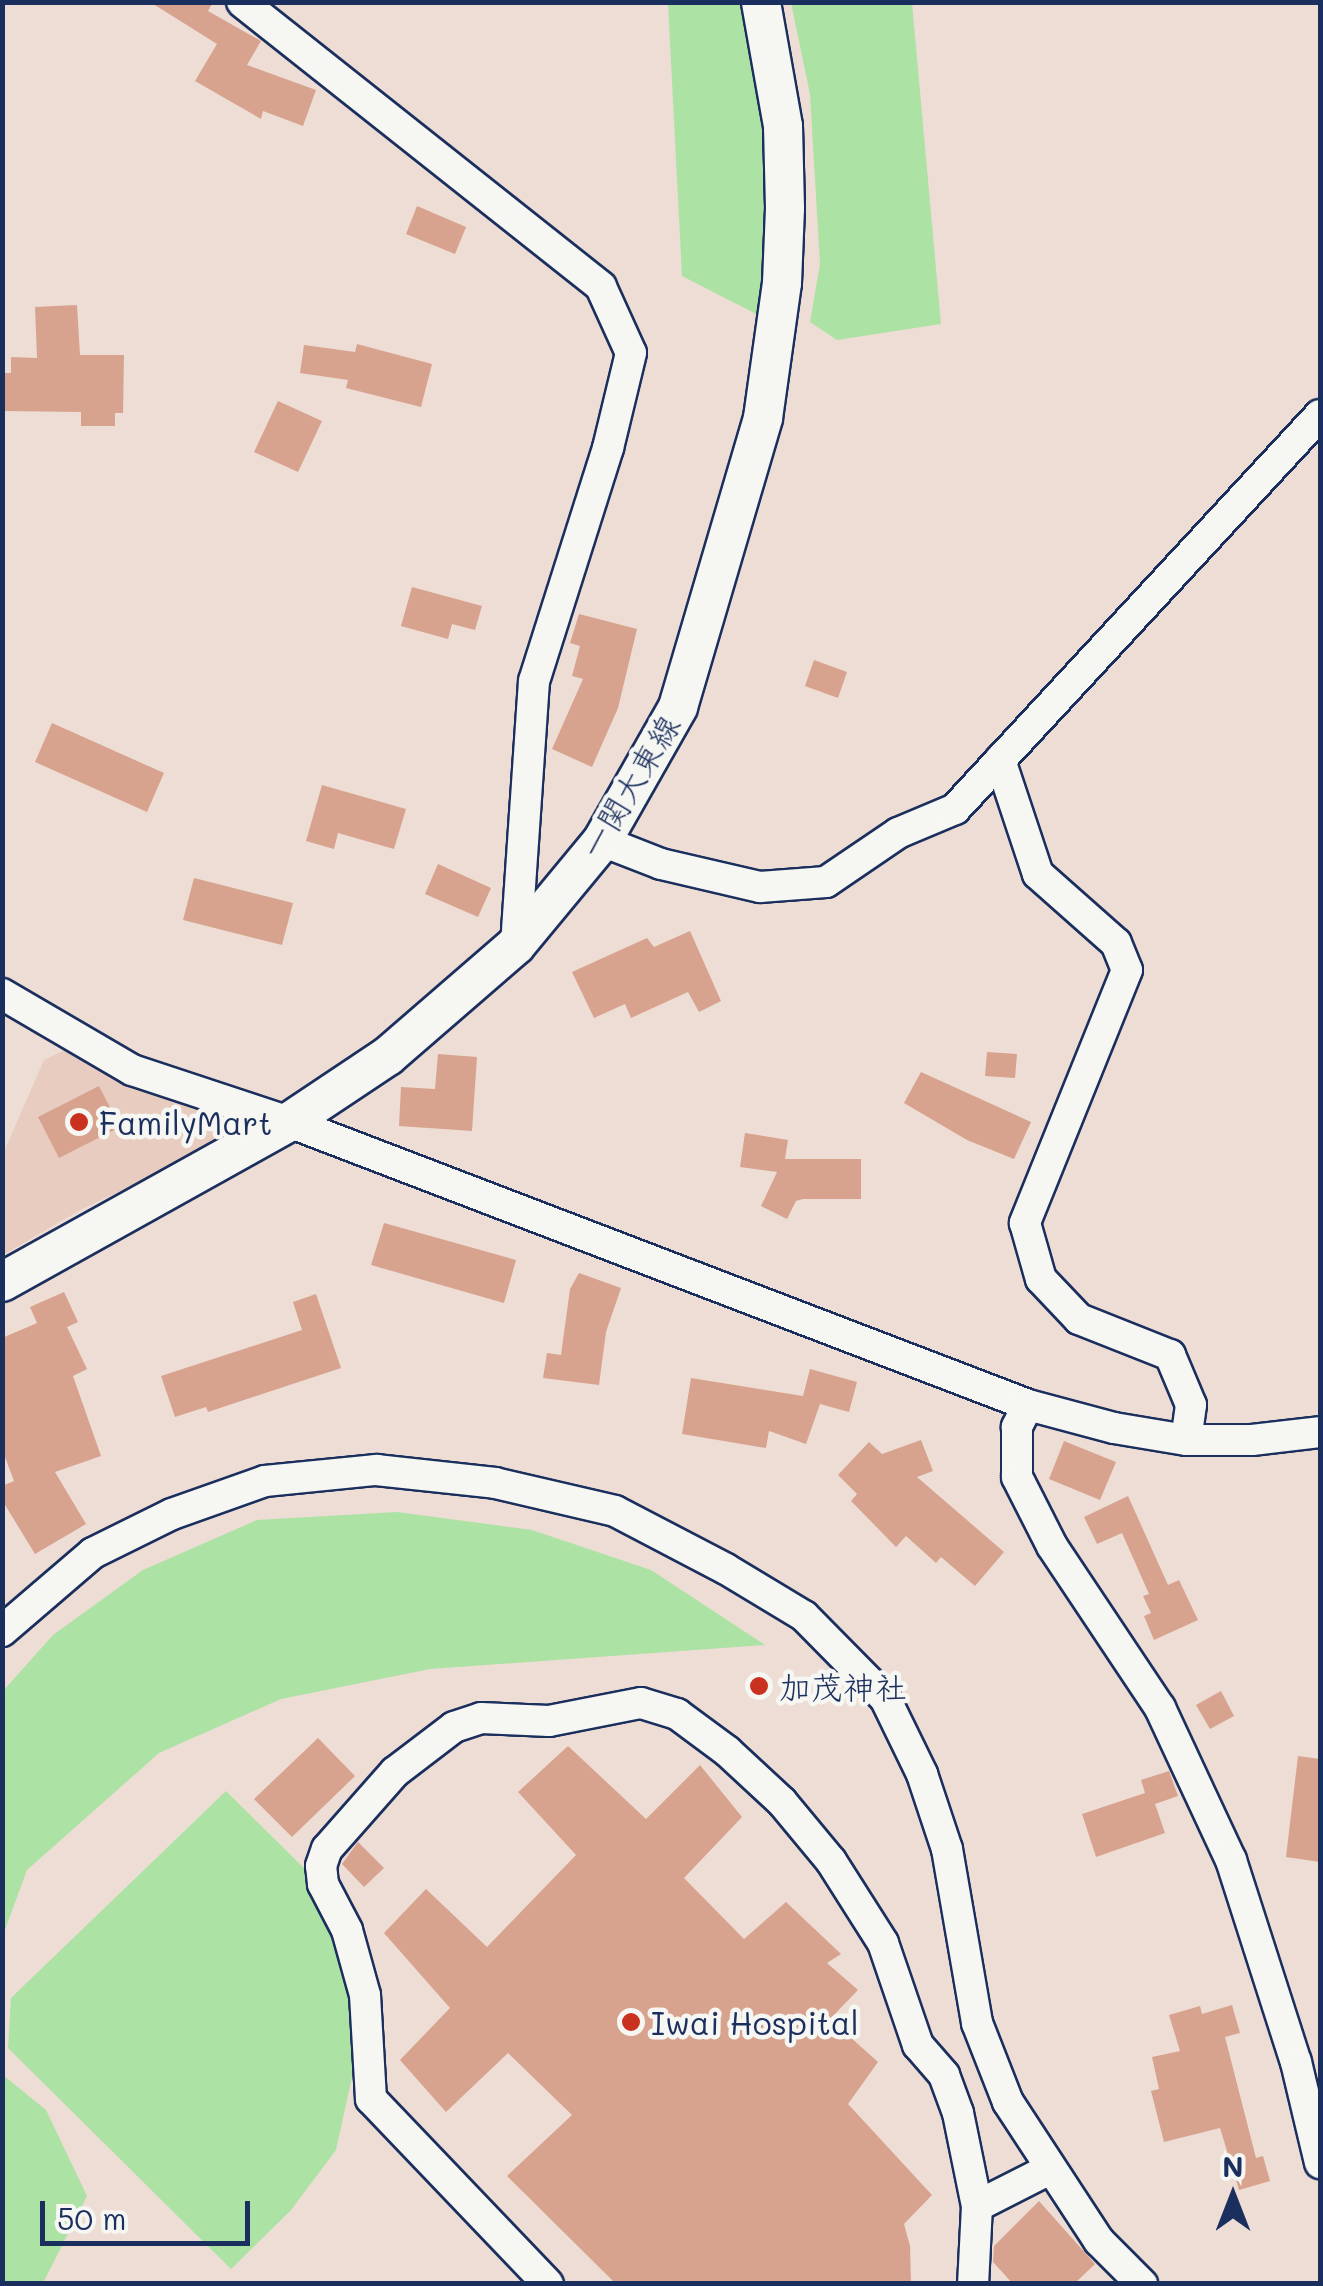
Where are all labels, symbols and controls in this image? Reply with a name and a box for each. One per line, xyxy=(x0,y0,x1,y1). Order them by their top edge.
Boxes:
street label: 一関大東線 xyxy=(571,708,687,864)
place label: FamilyMart xyxy=(99,1103,272,1141)
marker: FamilyMart xyxy=(68,1111,90,1133)
place label: 加茂神社 xyxy=(779,1667,907,1705)
marker: 加茂神社 xyxy=(748,1675,770,1697)
place label: Iwai Hospital xyxy=(651,2003,859,2041)
marker: Iwai Hospital xyxy=(620,2011,642,2033)
north arrow xyxy=(1183,2146,1283,2246)
text: N xyxy=(1222,2148,1244,2184)
scale bar xyxy=(45,2181,255,2243)
text: 50 m xyxy=(57,2198,127,2238)

